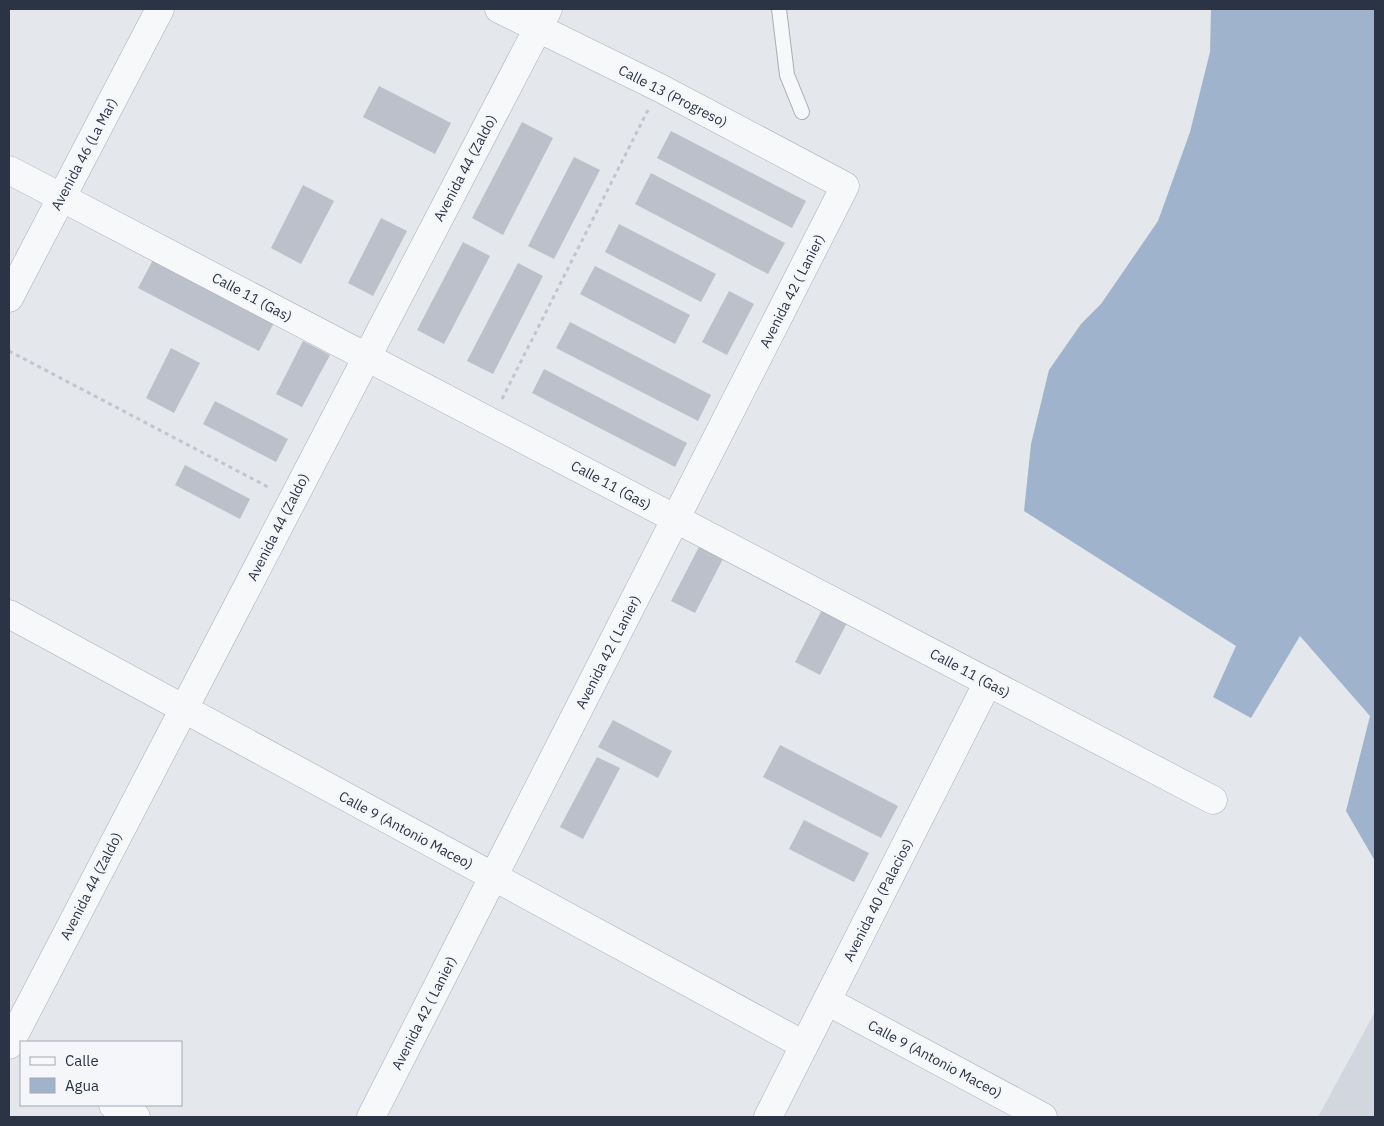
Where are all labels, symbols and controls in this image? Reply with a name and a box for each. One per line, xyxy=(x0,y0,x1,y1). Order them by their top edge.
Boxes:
street label: Calle 13 (Progreso) xyxy=(615,61,731,131)
street label: Avenida 46 (La Mar) xyxy=(47,95,121,213)
street label: Avenida 44 (Zaldo) xyxy=(429,112,501,224)
street label: Avenida 42 ( Lanier) xyxy=(756,231,828,351)
street label: Calle 11 (Gas) xyxy=(209,268,295,326)
street label: Calle 11 (Gas) xyxy=(568,456,654,514)
street label: Avenida 44 (Zaldo) xyxy=(243,470,313,584)
street label: Avenida 42 ( Lanier) xyxy=(572,592,644,712)
street label: Calle 11 (Gas) xyxy=(927,644,1013,702)
street label: Calle 9 (Antonio Maceo) xyxy=(336,787,476,873)
street label: Avenida 44 (Zaldo) xyxy=(56,829,126,943)
street label: Avenida 40 (Palacios) xyxy=(839,836,917,964)
street label: Avenida 42 ( Lanier) xyxy=(388,953,460,1073)
street label: Calle 9 (Antonio Maceo) xyxy=(865,1016,1005,1102)
legend xyxy=(20,1041,182,1106)
text: Calle xyxy=(65,1051,99,1070)
text: Agua xyxy=(65,1076,99,1095)

